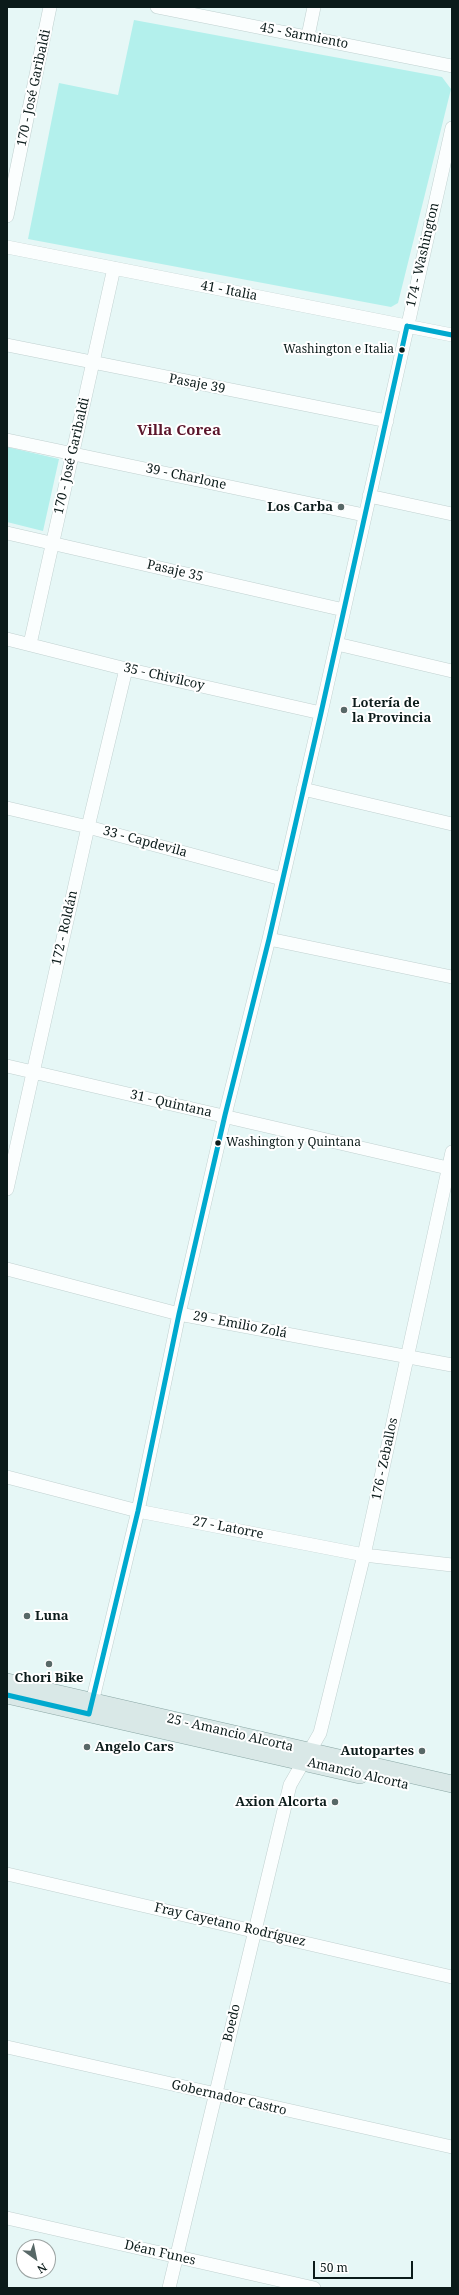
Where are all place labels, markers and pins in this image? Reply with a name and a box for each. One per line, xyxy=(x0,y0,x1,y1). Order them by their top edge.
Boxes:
place label: Washington e Italia xyxy=(283,343,394,357)
marker: Washington e Italia xyxy=(397,345,407,355)
place label: Los Carba xyxy=(267,499,333,515)
marker: Los Carba xyxy=(336,502,346,512)
place label: Lotería de la Provincia xyxy=(352,695,431,726)
marker: Lotería de la Provincia xyxy=(339,705,349,715)
place label: Washington y Quintana xyxy=(226,1136,361,1150)
marker: Washington y Quintana xyxy=(213,1138,223,1148)
place label: Luna xyxy=(35,1608,69,1624)
marker: Luna xyxy=(22,1611,32,1621)
marker: Chori Bike xyxy=(44,1659,54,1669)
place label: Chori Bike xyxy=(15,1670,83,1686)
place label: Angelo Cars xyxy=(95,1739,174,1755)
marker: Angelo Cars xyxy=(82,1742,92,1752)
place label: Autopartes xyxy=(341,1743,414,1759)
marker: Autopartes xyxy=(417,1746,427,1756)
place label: Axion Alcorta xyxy=(235,1794,327,1810)
marker: Axion Alcorta xyxy=(330,1797,340,1807)

